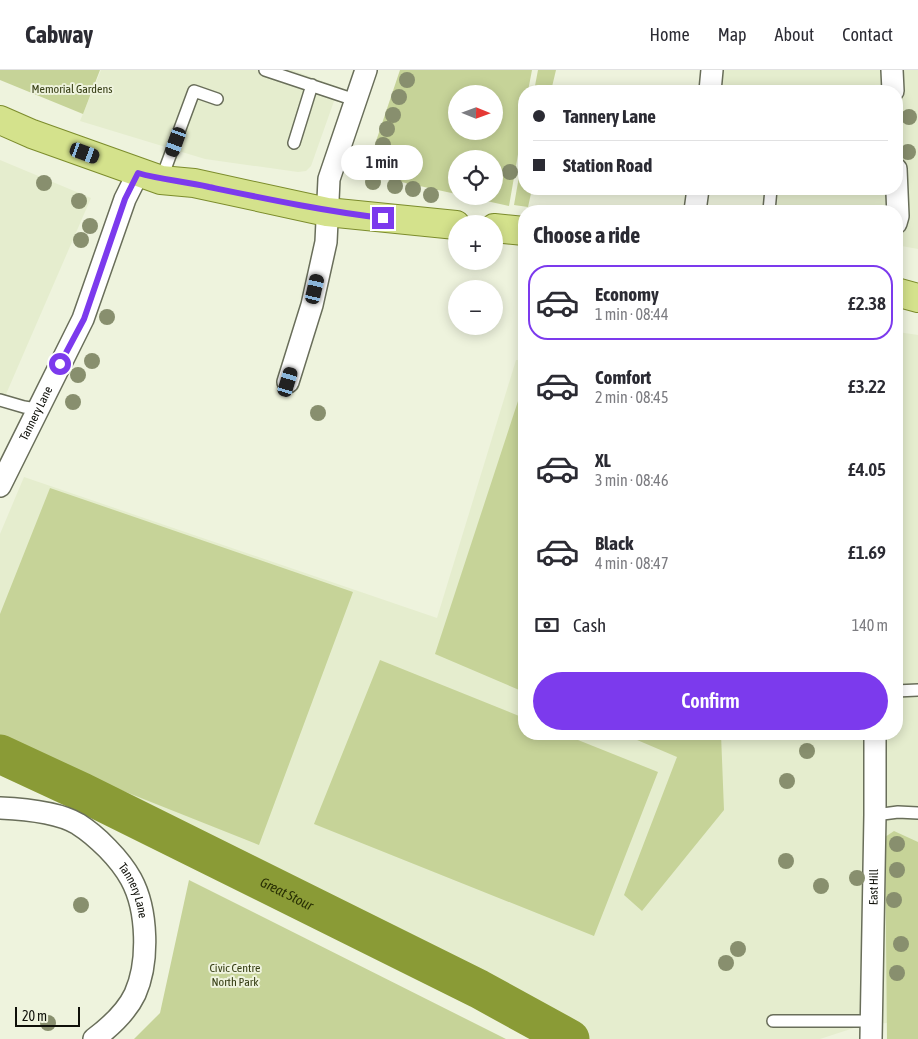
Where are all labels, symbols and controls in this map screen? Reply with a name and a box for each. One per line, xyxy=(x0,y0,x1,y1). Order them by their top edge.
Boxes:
text: Cabway xyxy=(25,21,93,48)
text: Home xyxy=(650,24,690,45)
text: Map xyxy=(718,24,747,45)
text: About xyxy=(775,24,814,45)
text: Contact xyxy=(842,24,893,45)
park label: Memorial Gardens xyxy=(31,82,113,96)
north arrow xyxy=(448,85,502,140)
map controls xyxy=(448,85,503,335)
text: Tannery Lane xyxy=(563,105,656,127)
car xyxy=(163,125,188,159)
car xyxy=(68,141,101,165)
callout: 1 min xyxy=(342,146,424,180)
button: locate xyxy=(448,150,503,205)
text: 1 min xyxy=(366,153,398,171)
text: Station Road xyxy=(563,154,652,176)
route end xyxy=(372,207,394,229)
button: + xyxy=(448,215,503,270)
text: Choose a ride xyxy=(533,222,640,248)
car xyxy=(304,273,325,305)
button: − xyxy=(448,280,503,335)
icon: car xyxy=(535,280,580,325)
text: Economy xyxy=(595,283,659,305)
text: £2.38 xyxy=(848,292,886,314)
text: 1 min · 08:44 xyxy=(595,305,668,323)
route start xyxy=(49,353,71,375)
icon: car xyxy=(535,363,580,408)
car xyxy=(276,365,299,399)
text: Comfort xyxy=(595,366,651,388)
text: £3.22 xyxy=(848,375,886,397)
street label: Tannery Lane xyxy=(17,384,55,443)
text: 2 min · 08:45 xyxy=(595,388,668,406)
icon: car xyxy=(535,446,580,491)
text: XL xyxy=(595,449,611,471)
text: £4.05 xyxy=(848,458,886,480)
text: 3 min · 08:46 xyxy=(595,471,668,489)
icon: car xyxy=(535,529,580,574)
text: Black xyxy=(595,532,633,554)
text: £1.69 xyxy=(848,541,886,563)
text: 4 min · 08:47 xyxy=(595,554,668,572)
icon: cash xyxy=(533,611,561,639)
text: Cash xyxy=(573,614,606,636)
text: 140 m xyxy=(852,616,888,634)
button: Confirm xyxy=(533,672,888,730)
street label: Tannery Lane xyxy=(116,860,150,919)
street label: East Hill xyxy=(866,868,881,905)
water label: Great Stour xyxy=(258,874,317,914)
park label: Civic Centre North Park xyxy=(209,961,261,989)
scale bar xyxy=(15,1004,80,1027)
text: 20 m xyxy=(22,1008,47,1024)

